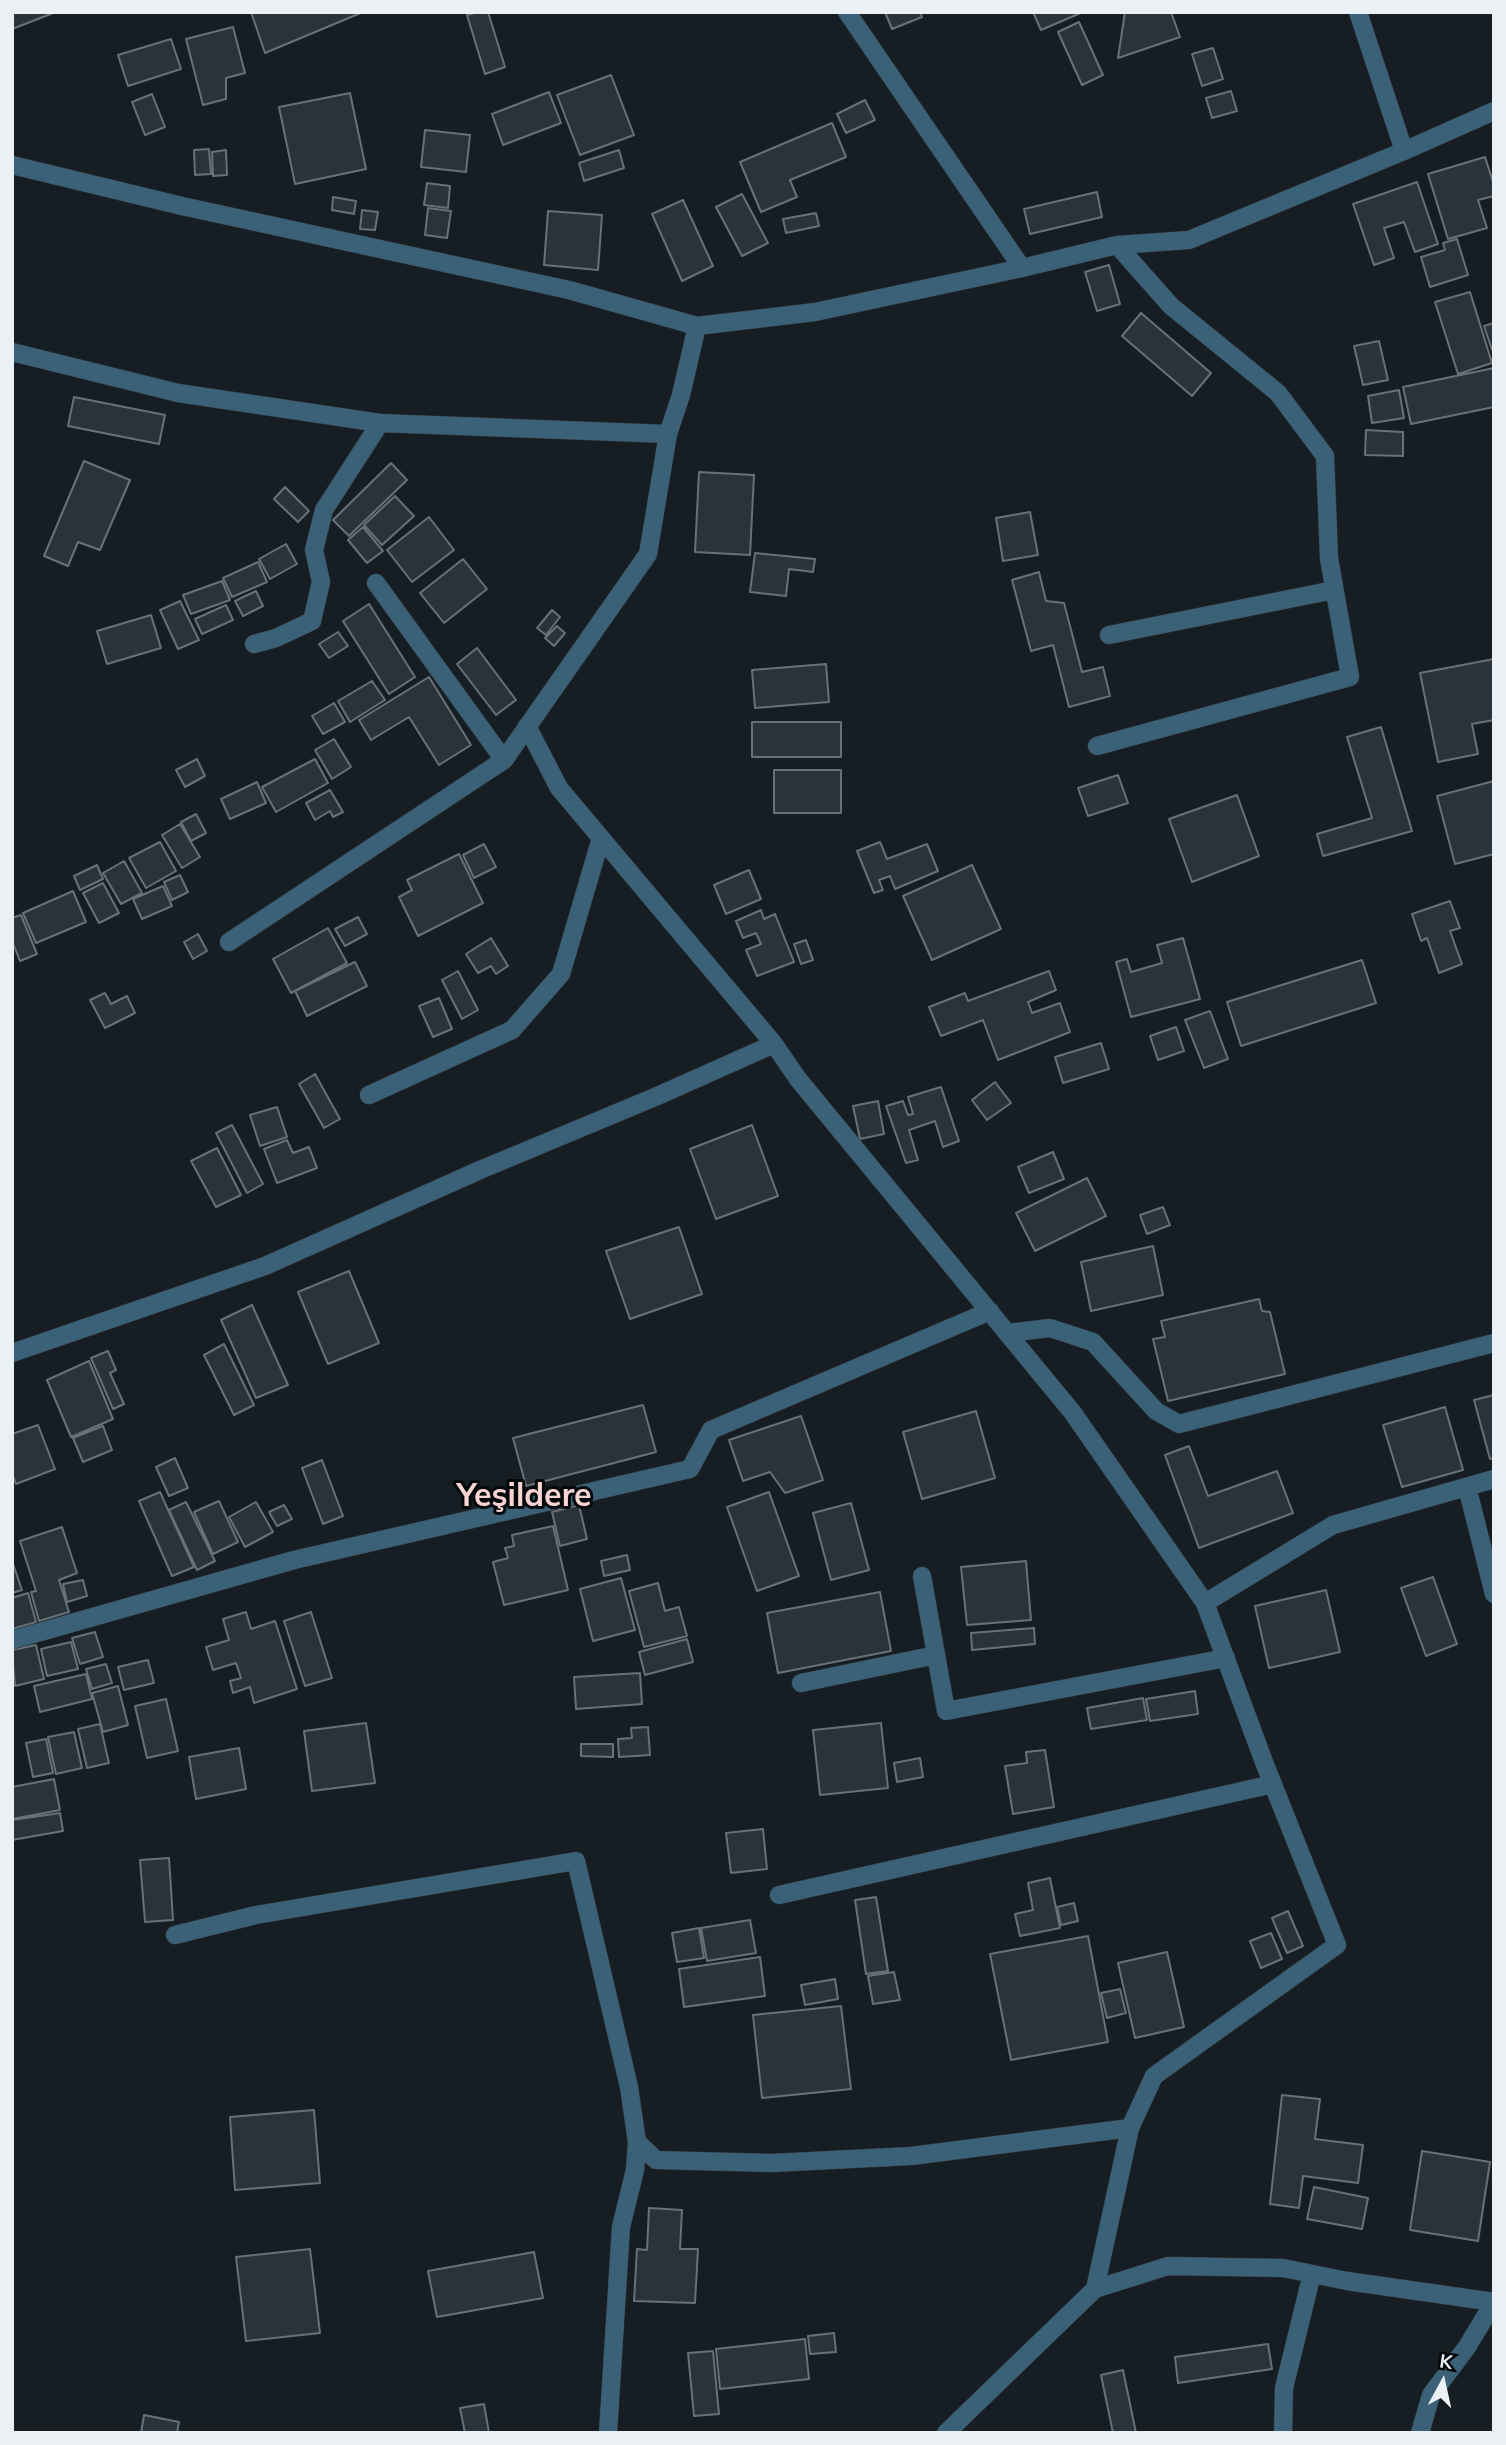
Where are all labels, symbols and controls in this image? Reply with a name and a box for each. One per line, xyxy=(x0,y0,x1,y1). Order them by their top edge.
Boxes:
district label: Yeşildere xyxy=(457,1477,591,1515)
north arrow xyxy=(1408,2347,1478,2417)
text: K xyxy=(1438,2348,1454,2374)

